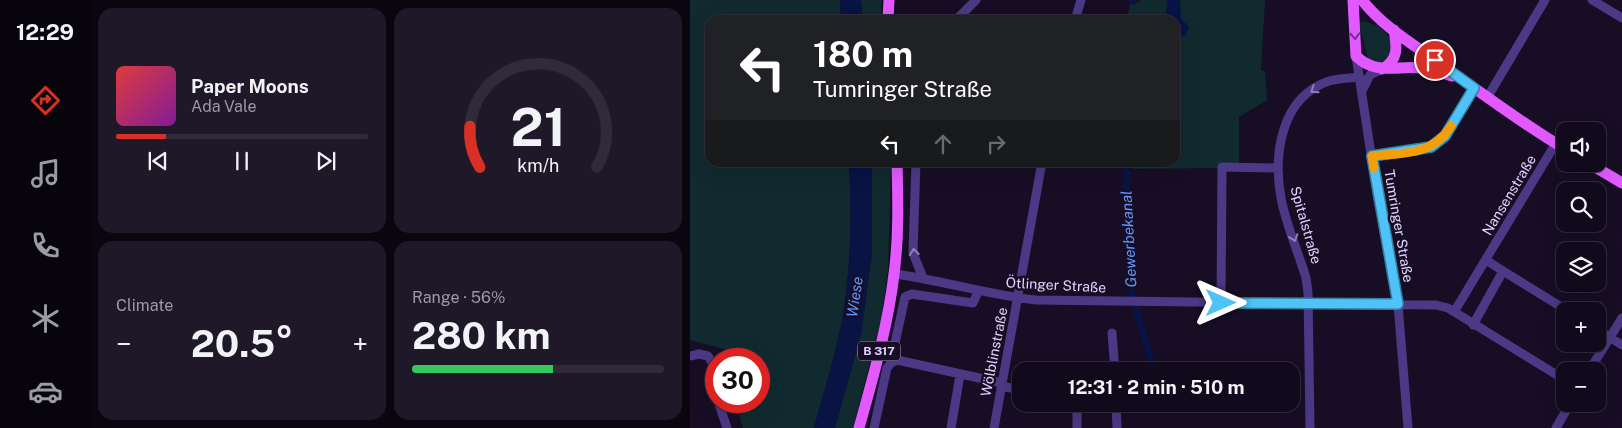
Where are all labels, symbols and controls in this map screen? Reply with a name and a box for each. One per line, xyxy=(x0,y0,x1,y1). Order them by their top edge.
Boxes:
text: 12:29 xyxy=(16,19,74,45)
one-way arrow xyxy=(1350,32,1361,40)
text: 180 m xyxy=(813,34,913,75)
icon: left xyxy=(730,35,795,100)
pin xyxy=(1414,39,1456,81)
icon: arrive xyxy=(1421,46,1449,74)
text: Paper Moons xyxy=(191,75,309,97)
text: Tumringer Straße xyxy=(813,76,992,102)
icon: directions xyxy=(28,83,63,118)
one-way arrow xyxy=(1310,84,1319,93)
text: Ada Vale xyxy=(191,97,256,116)
text: 21 xyxy=(510,97,566,158)
map controls xyxy=(1556,122,1606,412)
button: sound xyxy=(1556,122,1606,172)
icon: left xyxy=(876,130,904,158)
icon: ahead xyxy=(929,130,957,158)
icon: right xyxy=(982,130,1010,158)
icon: previous xyxy=(144,147,172,175)
icon: pause xyxy=(228,147,256,175)
icon: next xyxy=(312,147,340,175)
street label: Nansenstraße xyxy=(1479,152,1539,238)
text: km/h xyxy=(517,155,559,176)
icon: music xyxy=(28,156,63,191)
street label: Tumringer Straße xyxy=(1381,168,1417,284)
button: search xyxy=(1556,182,1606,232)
street label: Spitalstraße xyxy=(1287,184,1325,266)
water label: Gewerbekanal xyxy=(1117,190,1140,288)
icon: phone xyxy=(28,228,63,263)
one-way arrow xyxy=(1288,234,1298,242)
button: layers xyxy=(1556,242,1606,292)
one-way arrow xyxy=(909,248,920,256)
street label: Ötlinger Straße xyxy=(1005,272,1107,296)
water label: Wiese xyxy=(843,276,866,318)
position arrow xyxy=(1194,276,1246,328)
text: Range · 56% xyxy=(412,288,505,307)
text: Climate xyxy=(116,296,173,315)
icon: climate xyxy=(28,301,63,336)
button: + xyxy=(1556,302,1606,352)
street label: Wölblinstraße xyxy=(978,306,1010,398)
text: 280 km xyxy=(412,313,551,358)
text: 20.5° xyxy=(191,321,293,366)
text: − xyxy=(116,327,132,360)
text: + xyxy=(352,327,368,360)
road number: B 317 xyxy=(858,342,900,361)
speed limit sign: 30 xyxy=(705,348,770,413)
button: − xyxy=(1556,362,1606,412)
icon: car xyxy=(28,374,63,409)
text: 12:31 · 2 min · 510 m xyxy=(1067,376,1245,398)

